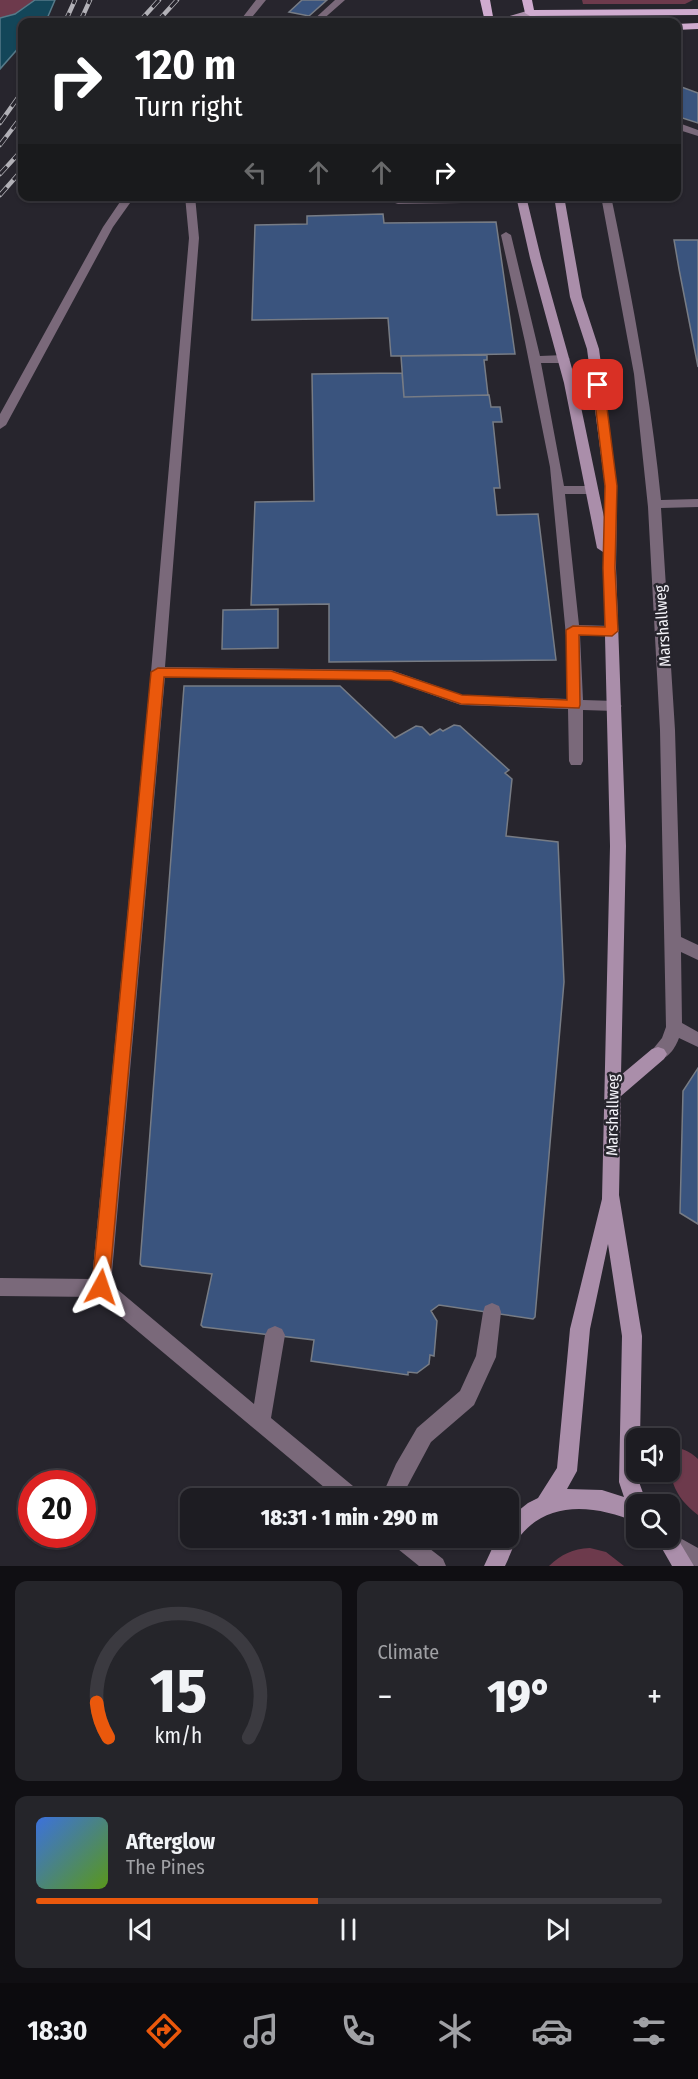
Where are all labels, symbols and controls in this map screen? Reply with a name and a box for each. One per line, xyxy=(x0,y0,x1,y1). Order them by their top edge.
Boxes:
text: 120 m xyxy=(135,40,236,90)
icon: right xyxy=(36,42,114,120)
text: Turn right xyxy=(135,91,243,123)
icon: left xyxy=(239,156,272,189)
icon: ahead xyxy=(302,156,335,189)
icon: ahead xyxy=(365,156,398,189)
icon: right xyxy=(428,156,461,189)
pin xyxy=(572,359,623,410)
icon: arrive xyxy=(581,368,614,401)
street label: Marshallweg xyxy=(650,584,675,667)
street label: Marshallweg xyxy=(602,1073,623,1156)
position arrow xyxy=(69,1255,133,1319)
map controls xyxy=(626,1428,680,1548)
button: sound xyxy=(626,1428,680,1482)
speed limit sign: 20 xyxy=(18,1470,96,1548)
button: search xyxy=(626,1494,680,1548)
text: 18:31 · 1 min · 290 m xyxy=(261,1504,438,1531)
text: Climate xyxy=(378,1640,439,1664)
text: 15 xyxy=(150,1654,207,1729)
text: 19° xyxy=(488,1670,552,1724)
text: − xyxy=(378,1677,392,1717)
text: + xyxy=(647,1677,662,1717)
text: km/h xyxy=(154,1723,202,1749)
text: Afterglow xyxy=(126,1828,215,1855)
text: The Pines xyxy=(126,1855,205,1879)
icon: previous xyxy=(124,1913,157,1946)
icon: pause xyxy=(332,1913,365,1946)
icon: next xyxy=(541,1913,574,1946)
icon: directions xyxy=(143,2010,185,2052)
icon: music xyxy=(240,2010,282,2052)
icon: phone xyxy=(337,2010,379,2052)
icon: climate xyxy=(434,2010,476,2052)
icon: car xyxy=(531,2010,573,2052)
icon: filters xyxy=(628,2010,670,2052)
text: 18:30 xyxy=(28,2015,87,2047)

